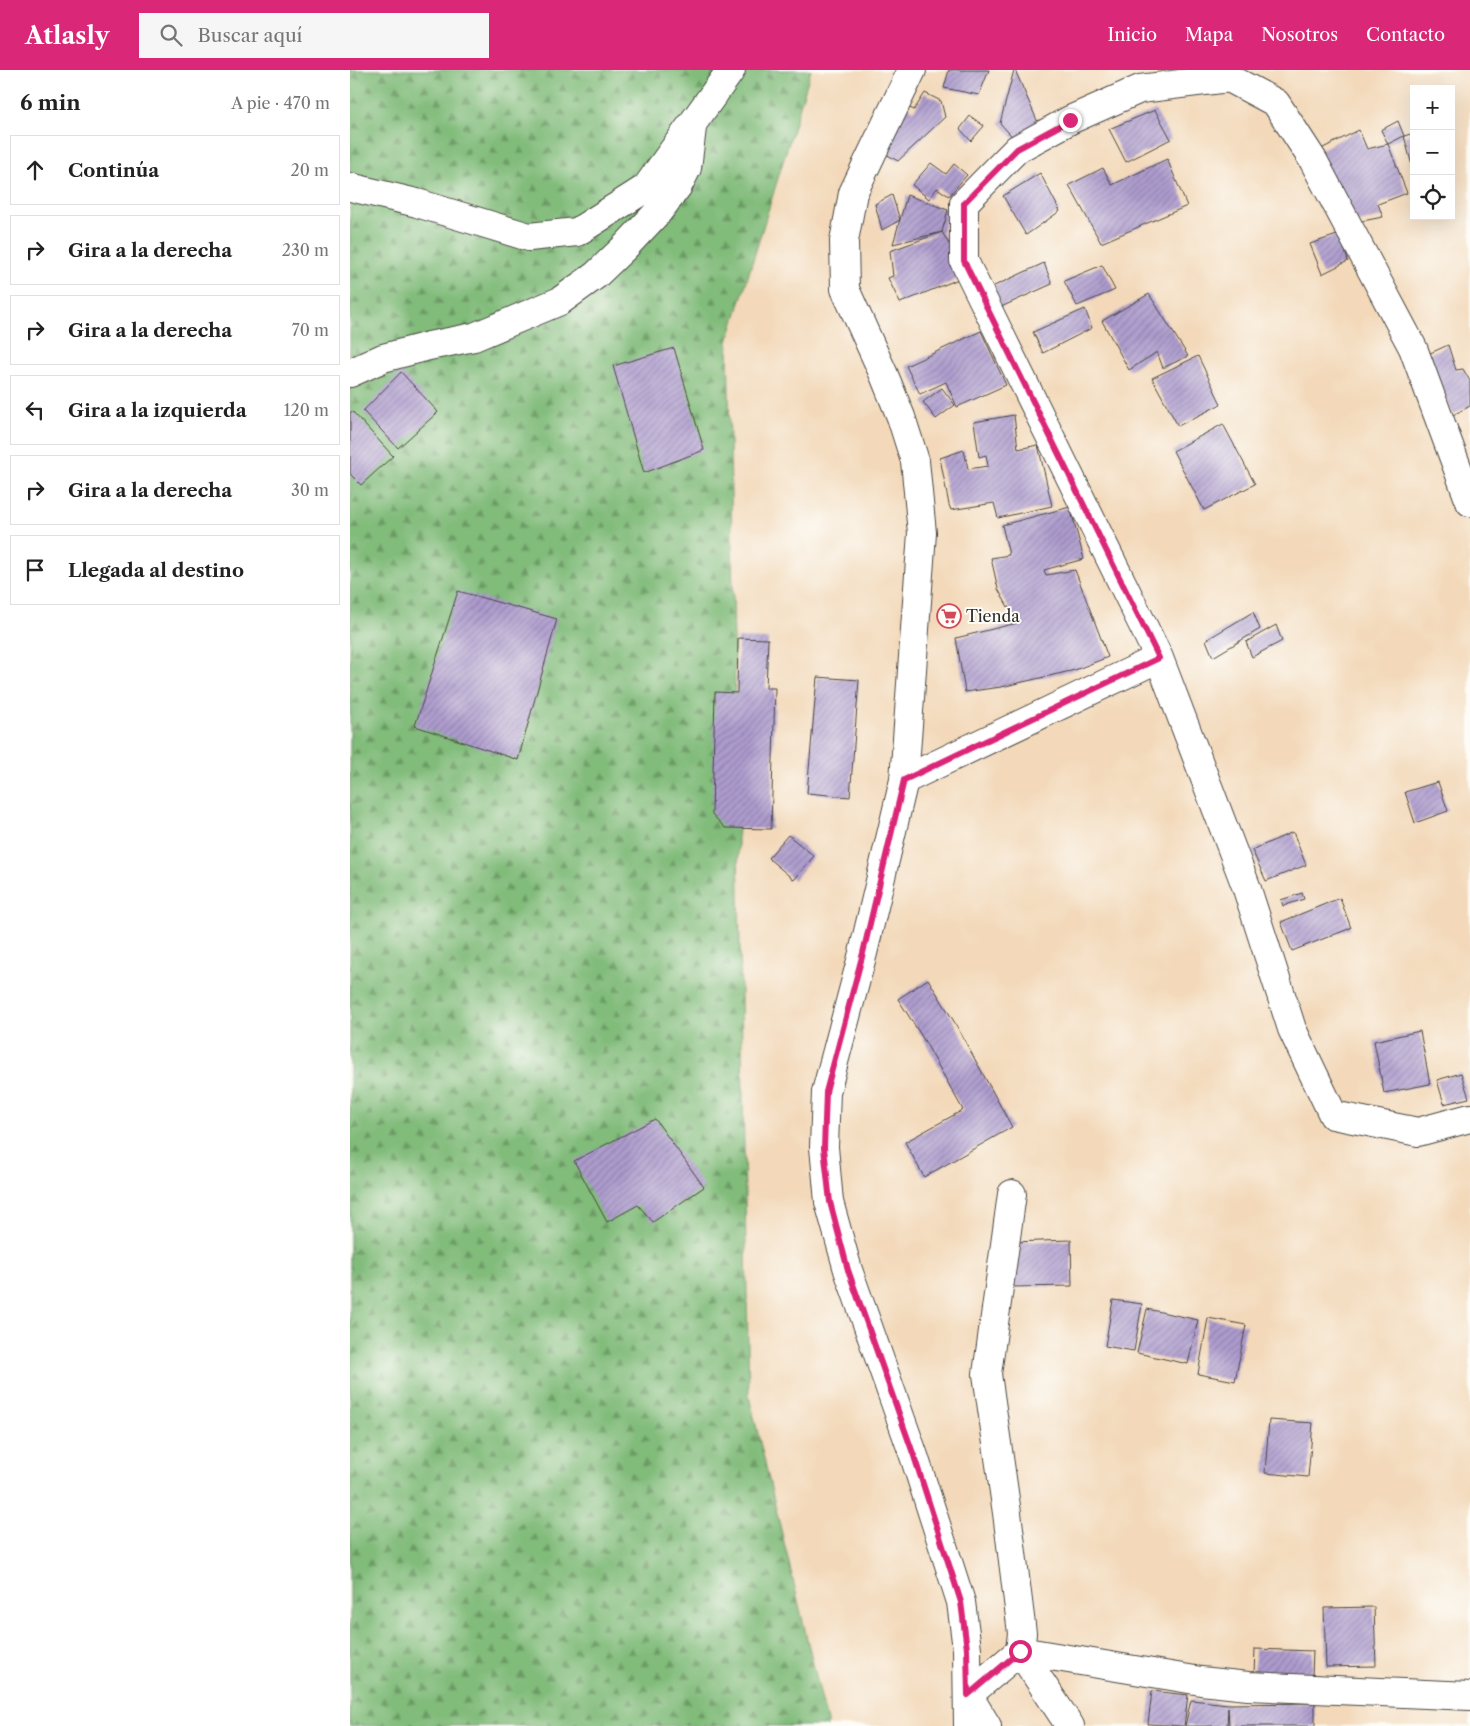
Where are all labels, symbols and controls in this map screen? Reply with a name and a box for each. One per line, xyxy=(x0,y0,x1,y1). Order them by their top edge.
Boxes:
search box xyxy=(139,13,489,58)
text: Atlasly xyxy=(25,21,109,50)
icon: search xyxy=(157,21,185,49)
text: Buscar aquí xyxy=(197,24,302,47)
text: Inicio xyxy=(1108,24,1157,46)
text: Mapa xyxy=(1185,24,1233,46)
text: Nosotros xyxy=(1261,24,1338,46)
text: Contacto xyxy=(1366,24,1445,46)
map controls xyxy=(1410,85,1455,220)
button: + xyxy=(1410,85,1455,130)
text: 6 min xyxy=(20,90,81,115)
text: A pie · 470 m xyxy=(231,93,330,113)
route end xyxy=(1059,109,1082,132)
button: − xyxy=(1410,130,1455,175)
icon: ahead xyxy=(21,156,49,184)
text: Continúa xyxy=(68,159,159,182)
text: 20 m xyxy=(290,160,329,180)
button: locate xyxy=(1410,175,1455,220)
icon: right xyxy=(21,236,49,264)
text: Gira a la derecha xyxy=(68,239,232,262)
text: 230 m xyxy=(282,240,329,260)
icon: right xyxy=(21,316,49,344)
text: Gira a la derecha xyxy=(68,319,232,342)
text: 70 m xyxy=(292,320,329,340)
icon: left xyxy=(21,396,49,424)
text: Gira a la izquierda xyxy=(68,399,247,422)
text: 120 m xyxy=(284,400,329,420)
icon: right xyxy=(21,476,49,504)
text: Gira a la derecha xyxy=(68,479,232,502)
text: 30 m xyxy=(291,480,329,500)
icon: arrive xyxy=(21,556,49,584)
text: Llegada al destino xyxy=(68,559,244,582)
supermarket icon: Tienda xyxy=(936,603,962,629)
place label: Tienda xyxy=(966,606,1020,626)
route start xyxy=(1009,1640,1032,1663)

